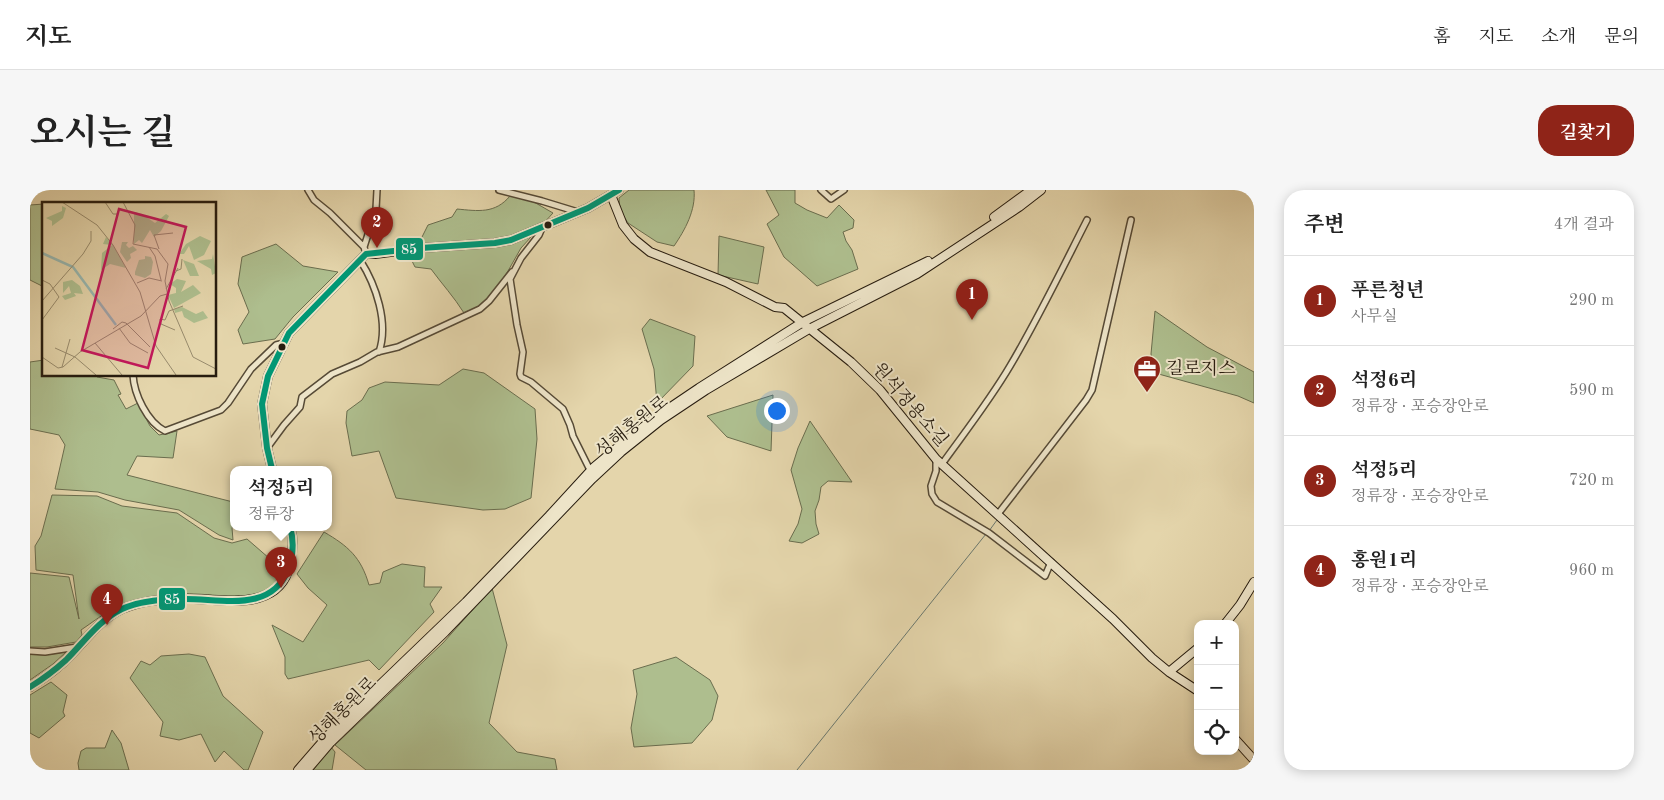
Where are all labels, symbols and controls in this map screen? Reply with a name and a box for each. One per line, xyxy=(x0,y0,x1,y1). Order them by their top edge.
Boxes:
text: 지도 xyxy=(25,26,71,50)
text: 홈 xyxy=(1433,28,1451,46)
text: 지도 xyxy=(1479,28,1513,46)
text: 소개 xyxy=(1541,28,1576,46)
text: 문의 xyxy=(1604,28,1639,46)
button: 길찾기 xyxy=(1538,105,1634,156)
text: 오시는 길 xyxy=(30,117,175,152)
inset map xyxy=(42,202,216,376)
pin: 2 xyxy=(361,207,393,248)
text: 주변 xyxy=(1304,215,1345,236)
text: 4개 결과 xyxy=(1554,217,1614,233)
unlabelled marker xyxy=(543,220,553,230)
line badge: 85 xyxy=(395,237,424,261)
text: 85 xyxy=(401,243,417,257)
pin: 1 xyxy=(956,279,988,320)
text: 푸른청년 xyxy=(1351,282,1424,301)
text: 1 xyxy=(1315,293,1325,309)
text: 290 m xyxy=(1569,293,1614,309)
text: 사무실 xyxy=(1351,309,1397,325)
unlabelled marker xyxy=(277,342,287,352)
office icon: 길로지스 xyxy=(1132,354,1162,393)
street label: 원석정용소길 xyxy=(869,359,952,450)
place label: 길로지스 xyxy=(1166,359,1236,378)
text: 석정6리 xyxy=(1351,372,1417,391)
text: 2 xyxy=(1315,383,1325,399)
text: 590 m xyxy=(1569,383,1614,399)
street label: 성해홍원로 xyxy=(591,391,671,461)
your location xyxy=(764,398,790,424)
text: 정류장 · 포승장안로 xyxy=(1351,399,1488,415)
text: 석정5리 xyxy=(1351,462,1417,481)
popup xyxy=(230,466,332,531)
text: 3 xyxy=(1315,473,1325,489)
text: 720 m xyxy=(1569,473,1614,489)
text: 석정5리 xyxy=(248,480,314,499)
text: 정류장 · 포승장안로 xyxy=(1351,489,1488,505)
text: 정류장 xyxy=(248,507,294,523)
pin: 3 xyxy=(265,547,297,588)
text: 홍원1리 xyxy=(1351,552,1417,571)
text: 4 xyxy=(1315,563,1325,579)
text: 960 m xyxy=(1569,563,1614,579)
text: 정류장 · 포승장안로 xyxy=(1351,579,1488,595)
pin: 4 xyxy=(91,584,123,625)
line badge: 85 xyxy=(158,587,186,611)
text: 85 xyxy=(164,593,180,607)
map controls xyxy=(1194,620,1239,755)
button: + xyxy=(1194,620,1239,665)
button: − xyxy=(1194,665,1239,710)
street label: 성해홍원로 xyxy=(304,672,380,748)
button: locate xyxy=(1194,710,1239,755)

